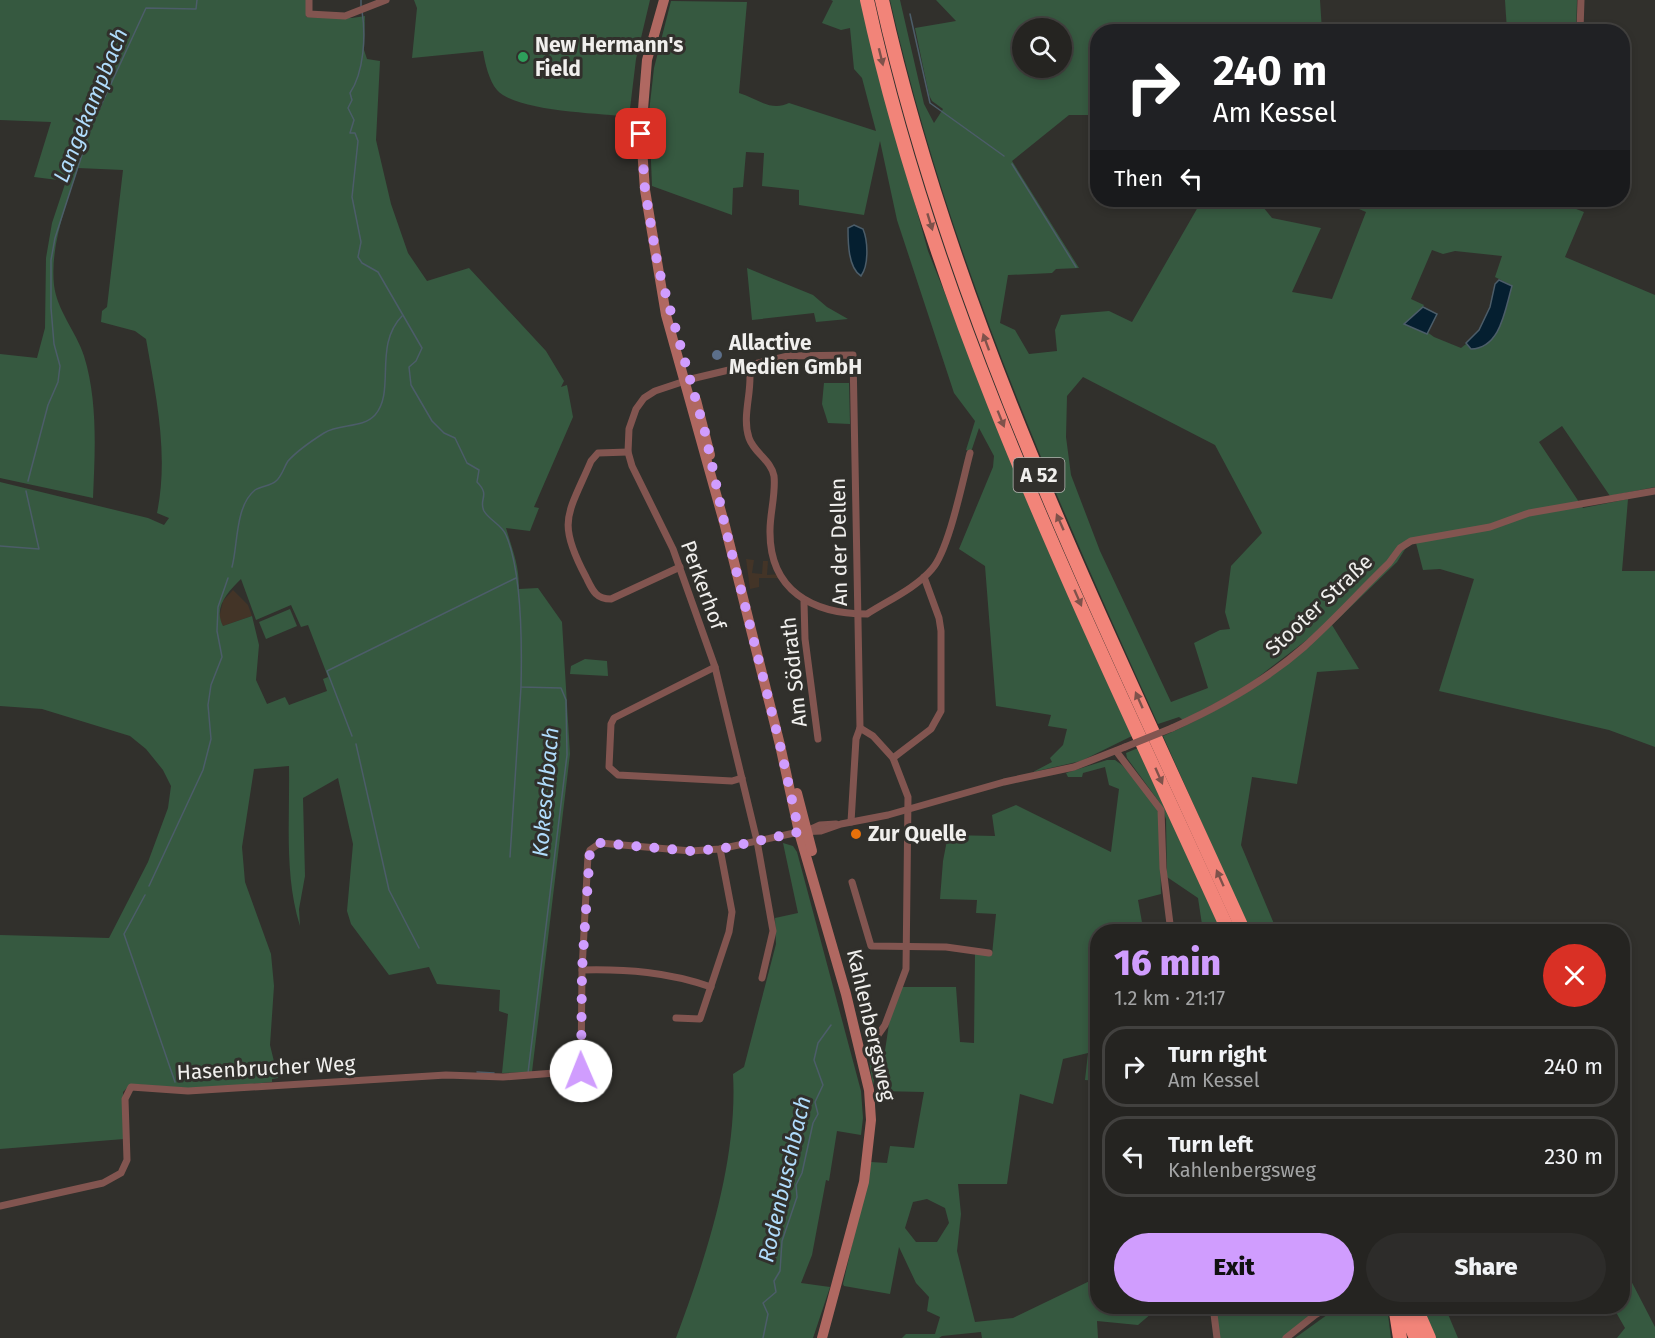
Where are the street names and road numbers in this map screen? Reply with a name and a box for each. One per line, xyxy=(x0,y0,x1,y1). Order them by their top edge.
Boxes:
road number: A 52 xyxy=(1014,458,1064,492)
street label: An der Dellen xyxy=(825,478,853,606)
street label: Perkerhof xyxy=(675,537,732,635)
street label: Stooter Straße xyxy=(1260,549,1378,661)
street label: Am Södrath xyxy=(775,616,813,728)
street label: Kahlenbergsweg xyxy=(841,946,901,1104)
street label: Hasenbrucher Weg xyxy=(176,1050,356,1086)

